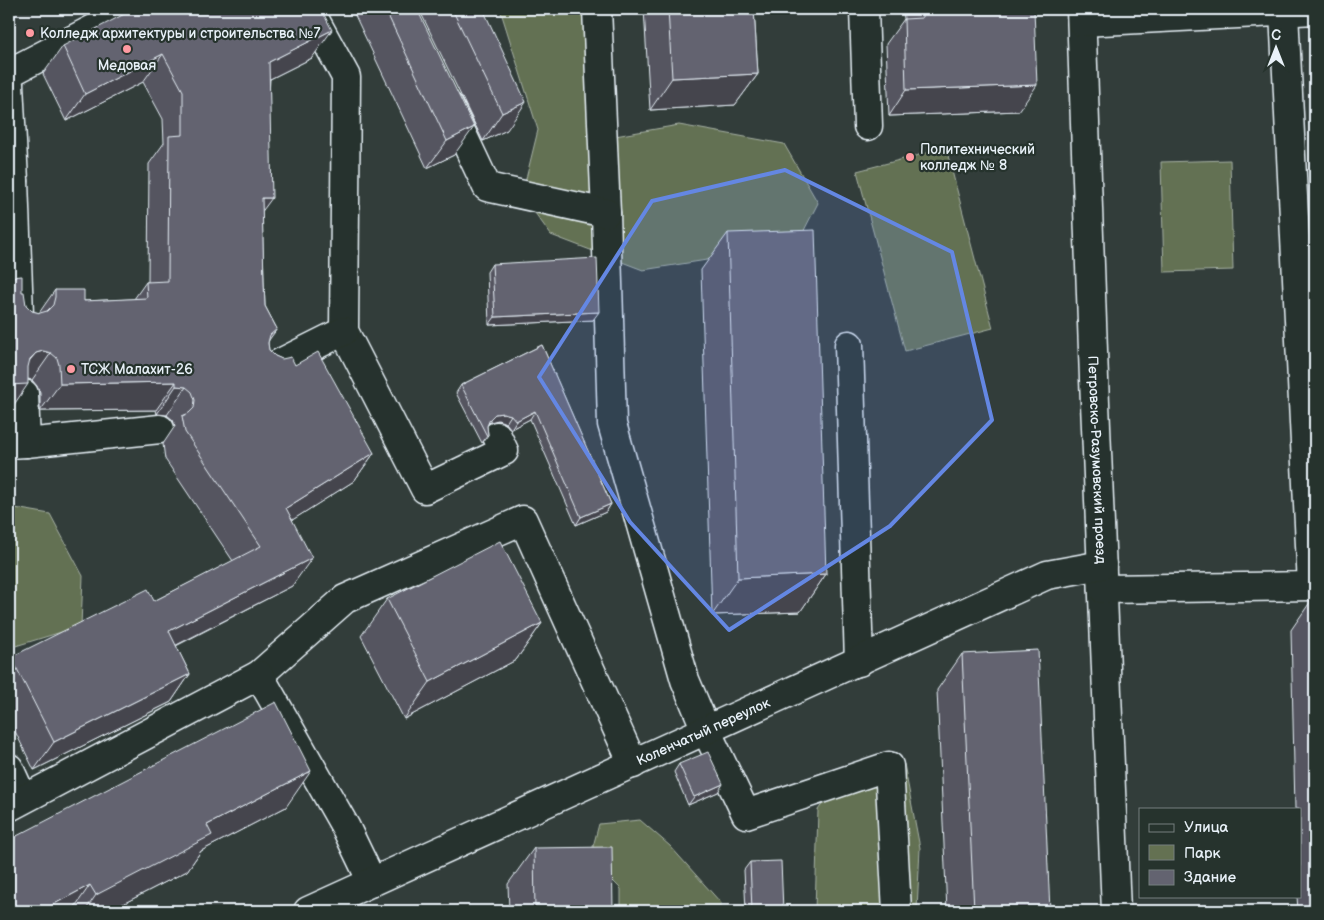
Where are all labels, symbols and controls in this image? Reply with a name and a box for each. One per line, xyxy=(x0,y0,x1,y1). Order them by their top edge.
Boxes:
north arrow xyxy=(1252,22,1302,72)
place label: Колледж архитектуры и строительства №7 xyxy=(40,25,320,42)
marker: Колледж архитектуры и строительства №7 xyxy=(24,27,36,39)
text: С xyxy=(1271,27,1281,44)
marker: Медовая xyxy=(121,43,133,55)
place label: Медовая xyxy=(98,57,157,74)
place label: Политехнический колледж № 8 xyxy=(920,141,1035,174)
marker: Политехнический колледж № 8 xyxy=(904,151,916,163)
street label: Петровско-Разумовский проезд xyxy=(1085,355,1110,565)
place label: ТСЖ Малахит-26 xyxy=(81,361,193,378)
marker: ТСЖ Малахит-26 xyxy=(65,363,77,375)
street label: Коленчатый переулок xyxy=(634,693,773,769)
legend xyxy=(1139,808,1302,898)
text: Улица xyxy=(1184,818,1229,837)
text: Парк xyxy=(1184,844,1221,863)
text: Здание xyxy=(1184,868,1236,887)

